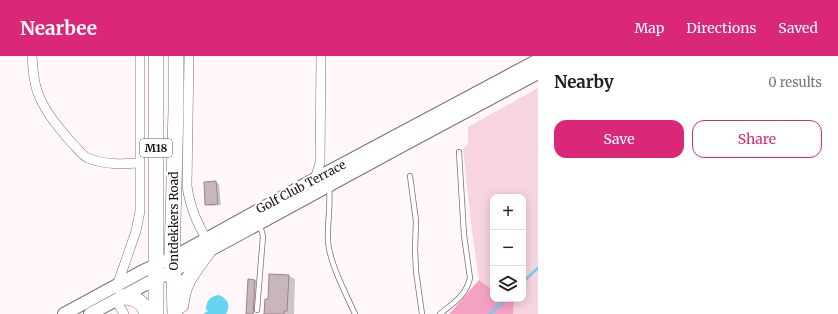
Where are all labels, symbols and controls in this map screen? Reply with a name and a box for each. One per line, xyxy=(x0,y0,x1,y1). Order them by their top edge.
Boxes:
text: Nearbee xyxy=(20,16,97,40)
text: Map xyxy=(634,19,664,37)
text: Directions xyxy=(686,19,756,37)
text: Saved xyxy=(778,19,818,37)
text: Nearby xyxy=(554,71,614,93)
text: 0 results xyxy=(768,74,822,91)
button: Save xyxy=(554,120,684,158)
button: Share xyxy=(692,120,822,158)
road number: M18 xyxy=(140,139,172,157)
street label: Golf Club Terrace xyxy=(253,157,348,217)
street label: Ontdekkers Road xyxy=(166,172,181,270)
map controls xyxy=(490,194,526,302)
button: + xyxy=(490,194,526,230)
button: − xyxy=(490,230,526,266)
button: layers xyxy=(490,266,526,302)

